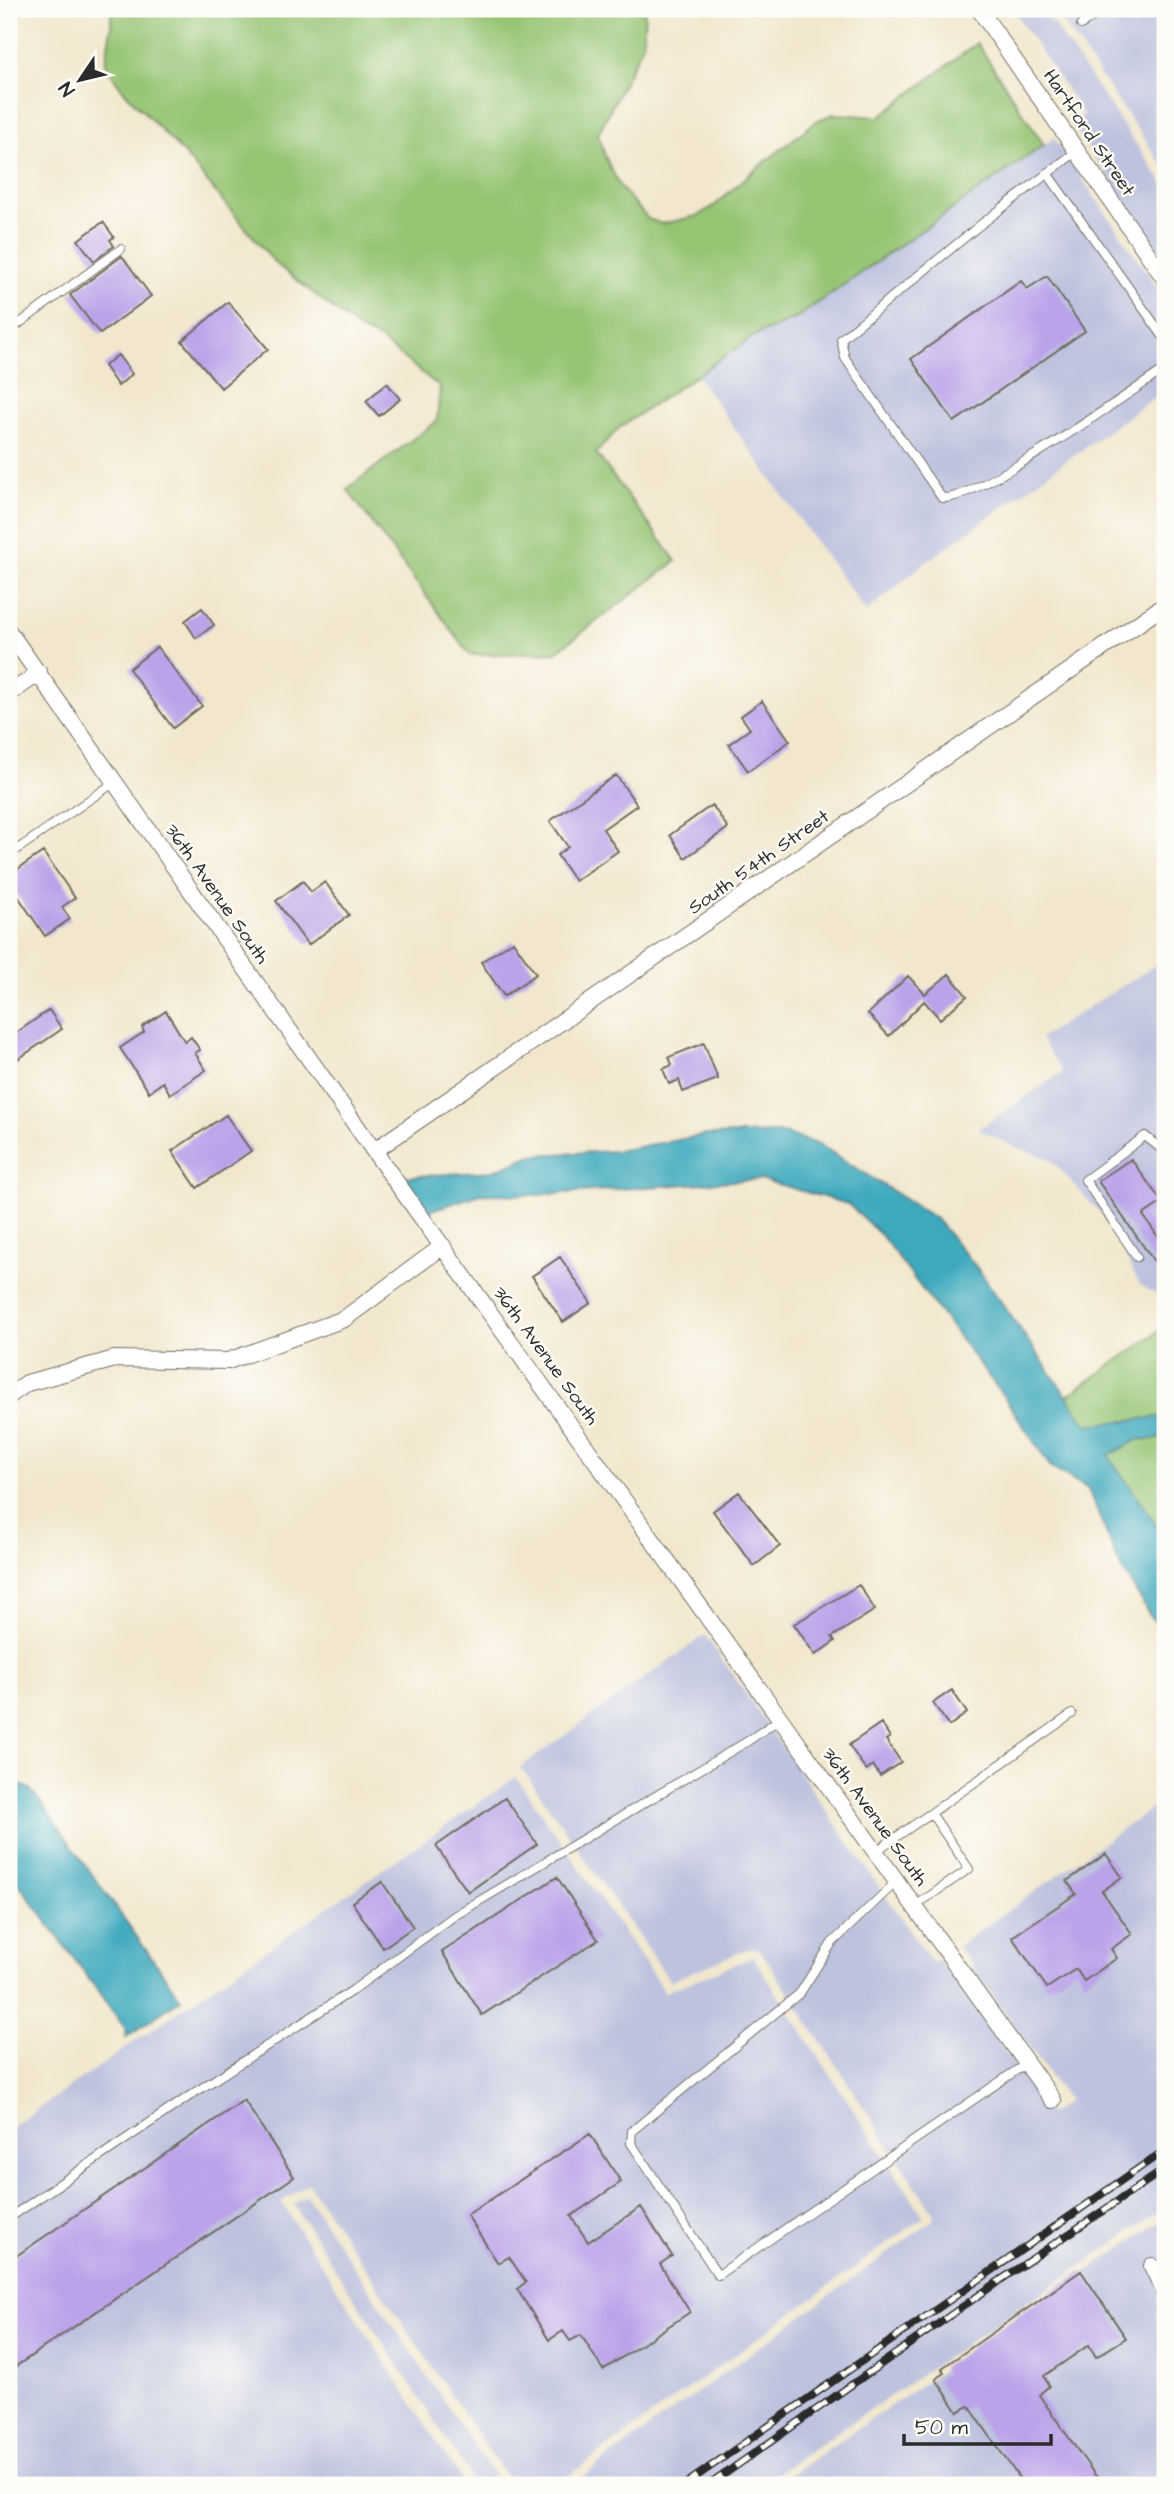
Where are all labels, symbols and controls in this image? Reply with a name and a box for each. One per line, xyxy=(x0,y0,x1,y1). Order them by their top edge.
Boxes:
north arrow xyxy=(46,46,116,116)
street label: Hartford Street xyxy=(1036,64,1141,202)
text: N xyxy=(53,76,82,102)
street label: South 54th Street xyxy=(683,803,835,921)
street label: 36th Avenue South xyxy=(158,818,276,970)
street label: 36th Avenue South xyxy=(486,1281,606,1431)
street label: 36th Avenue South xyxy=(815,1742,935,1892)
scale bar xyxy=(904,2403,1052,2447)
text: 50 m xyxy=(915,2413,969,2442)

